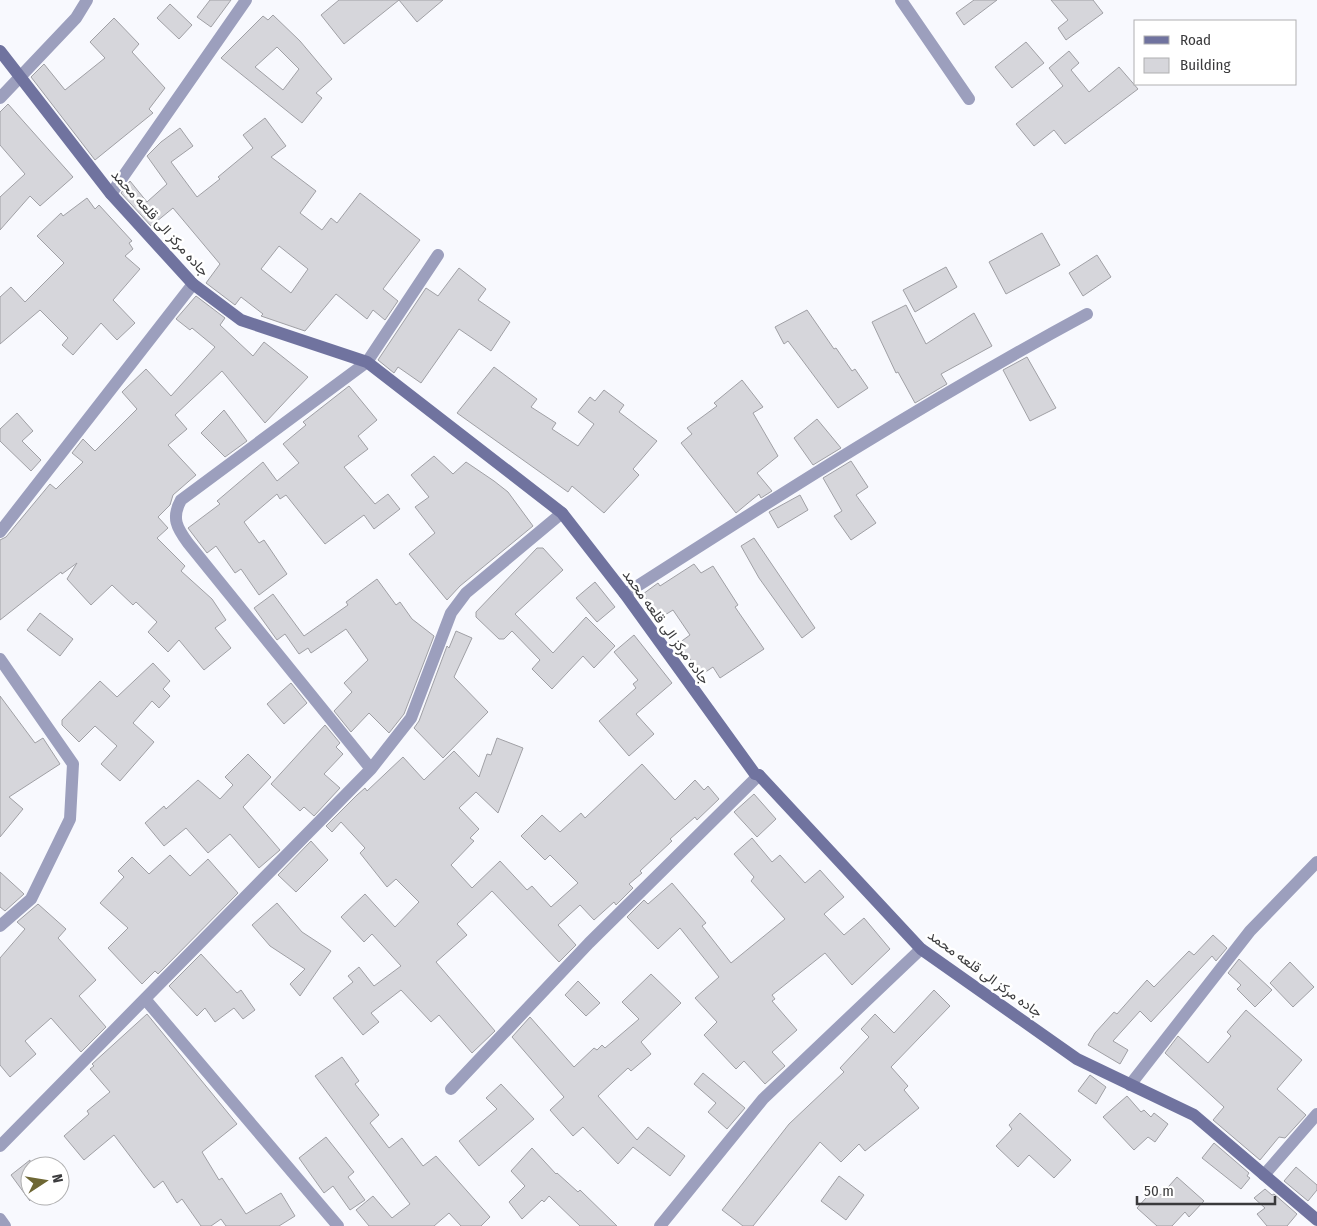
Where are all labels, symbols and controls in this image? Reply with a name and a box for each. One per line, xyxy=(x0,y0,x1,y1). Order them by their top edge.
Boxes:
legend xyxy=(1134,20,1297,85)
text: Road xyxy=(1180,31,1211,49)
text: Building xyxy=(1180,56,1231,74)
street label: جاده مرکز الی قلعه محمد xyxy=(108,166,212,280)
street label: جاده مرکز الی قلعه محمد xyxy=(619,566,713,688)
street label: جاده مرکز الی قلعه محمد xyxy=(924,927,1046,1021)
north arrow xyxy=(20,1156,70,1206)
text: N xyxy=(48,1173,66,1184)
scale bar xyxy=(1137,1174,1274,1206)
text: 50 m xyxy=(1144,1182,1174,1200)

